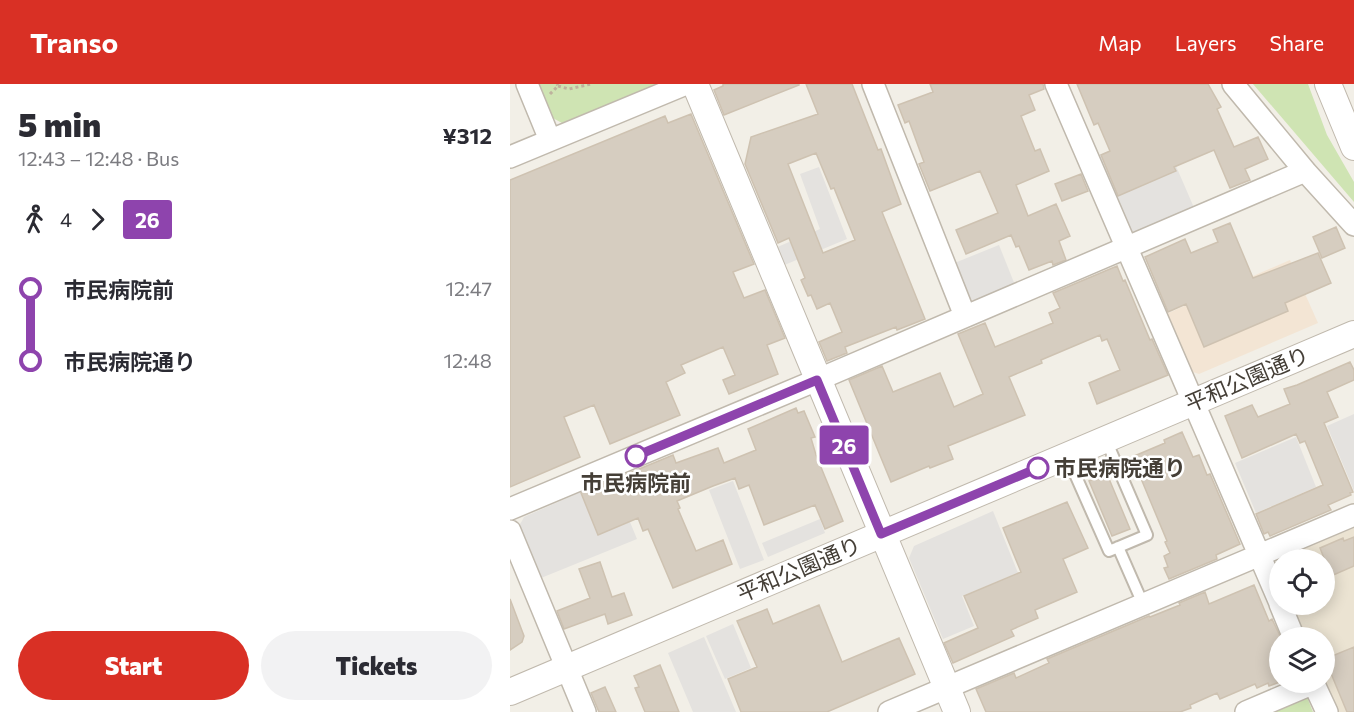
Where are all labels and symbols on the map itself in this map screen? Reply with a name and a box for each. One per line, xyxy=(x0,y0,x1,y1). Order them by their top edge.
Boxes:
street label: 平和公園通り xyxy=(1181,340,1313,417)
line badge: 26 xyxy=(817,426,871,464)
marker: 市民病院前 xyxy=(625,445,647,467)
place label: 市民病院通り xyxy=(1054,454,1186,481)
marker: 市民病院通り xyxy=(1027,457,1049,479)
place label: 市民病院前 xyxy=(581,469,691,496)
street label: 平和公園通り xyxy=(733,530,865,607)

